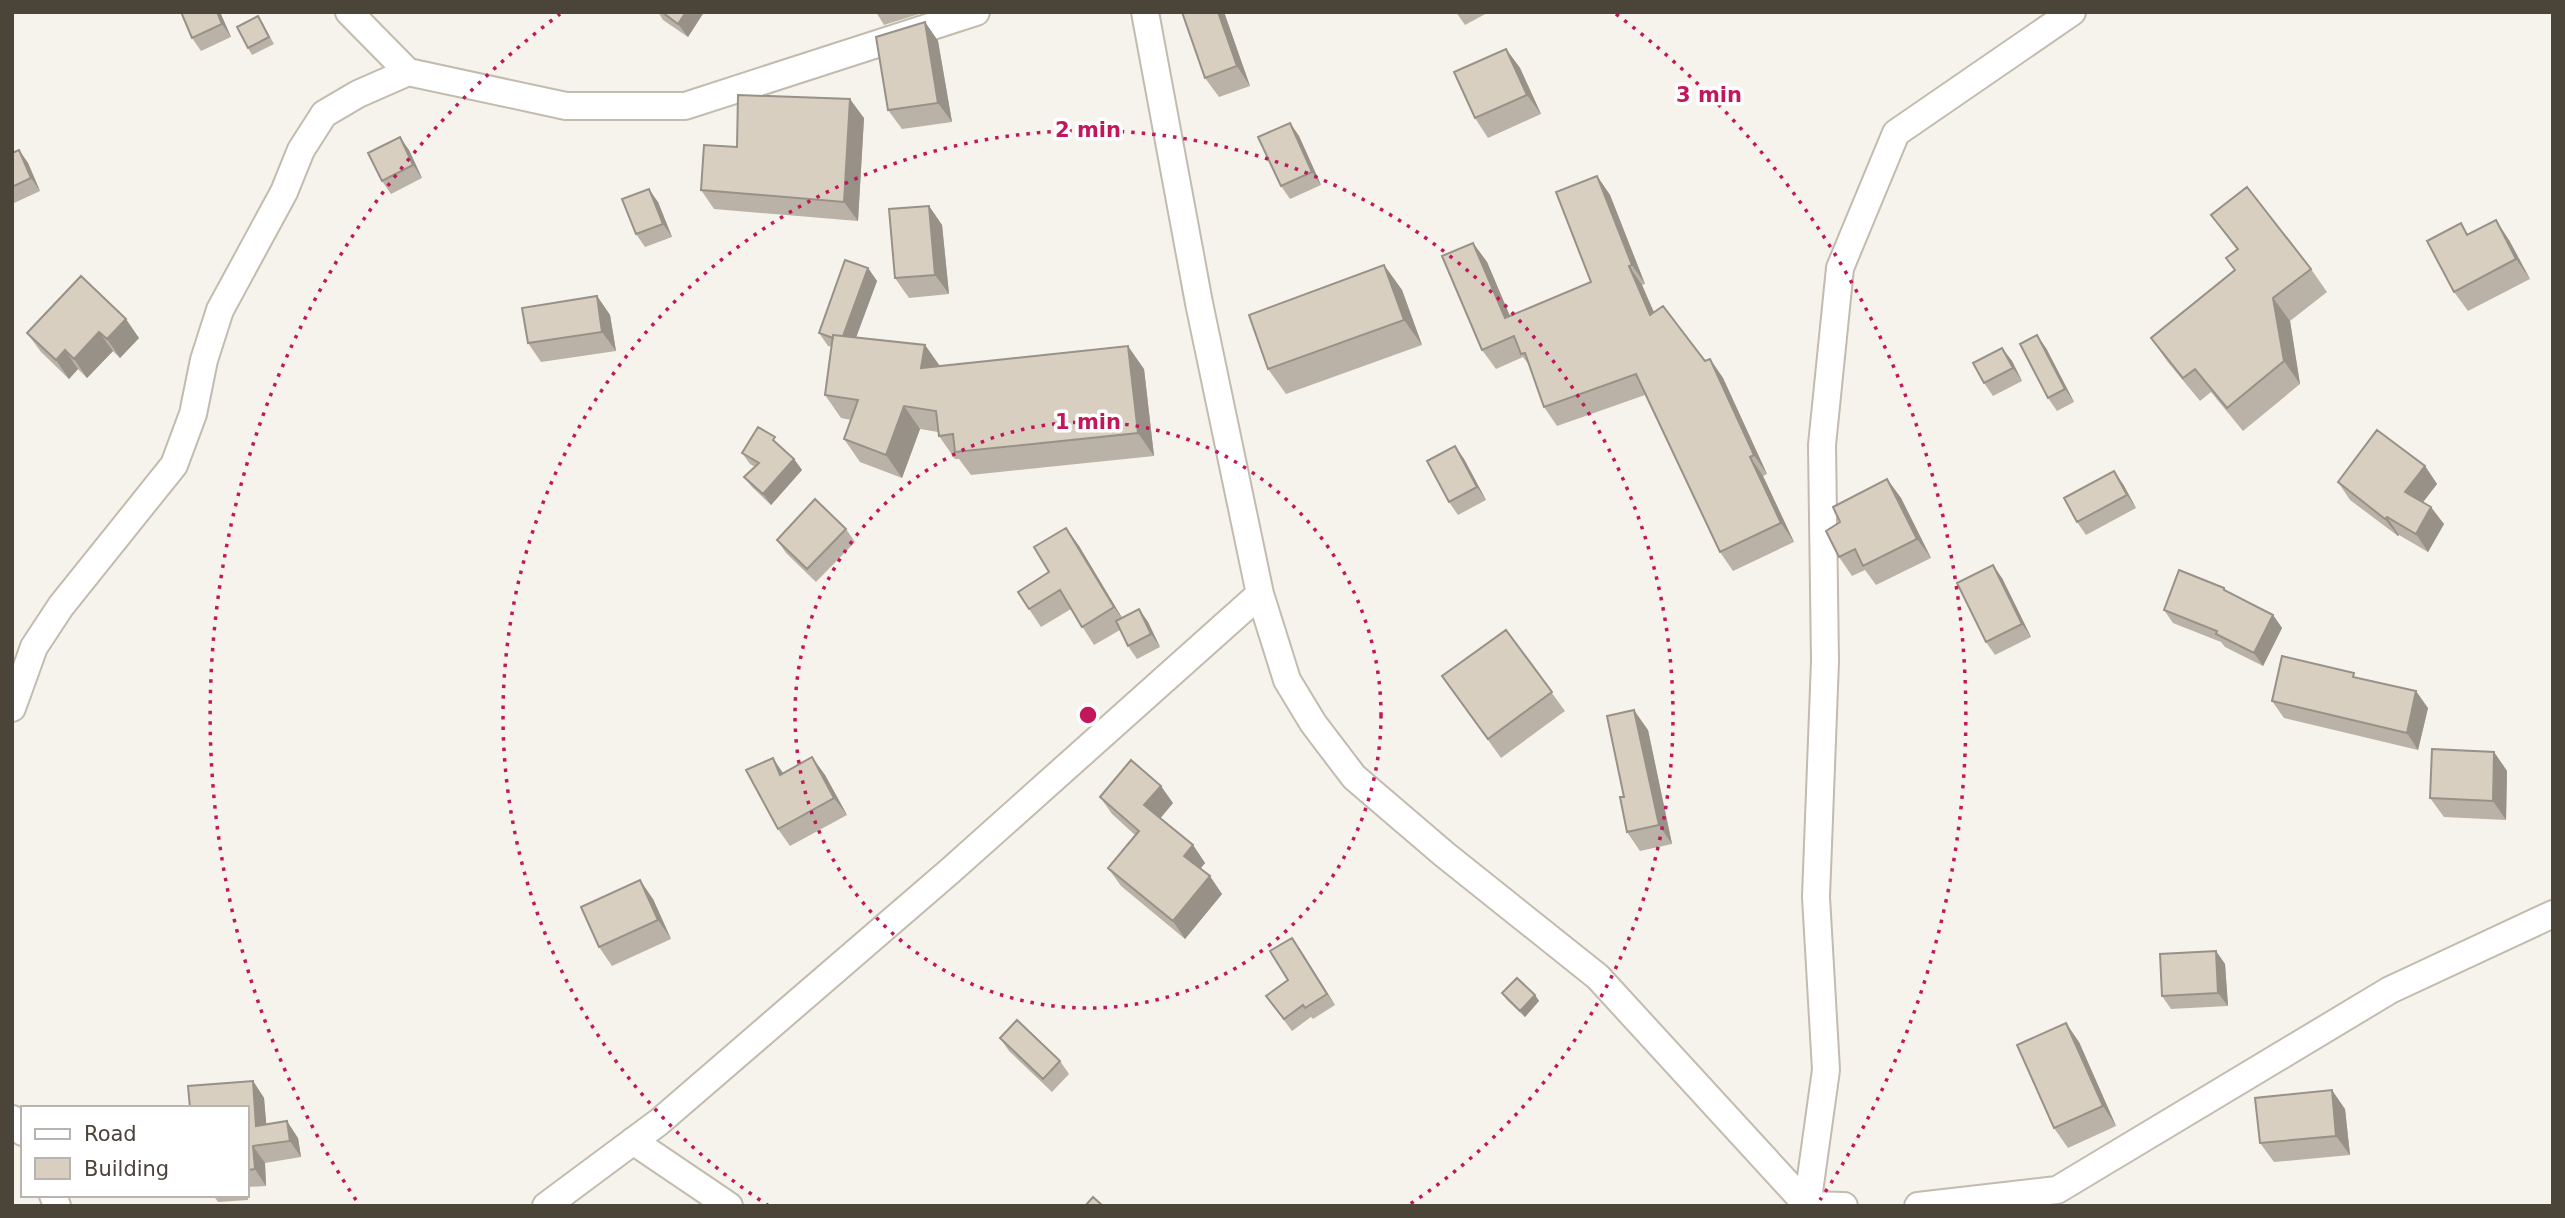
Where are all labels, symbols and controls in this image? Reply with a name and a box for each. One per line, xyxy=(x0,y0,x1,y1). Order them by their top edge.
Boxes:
text: 3 min xyxy=(1676,83,1742,107)
text: 2 min xyxy=(1055,118,1121,142)
text: 1 min xyxy=(1055,410,1121,434)
centre of rings xyxy=(1076,703,1100,727)
legend xyxy=(21,1106,248,1197)
text: Road xyxy=(84,1122,137,1146)
text: Building xyxy=(84,1157,169,1181)

